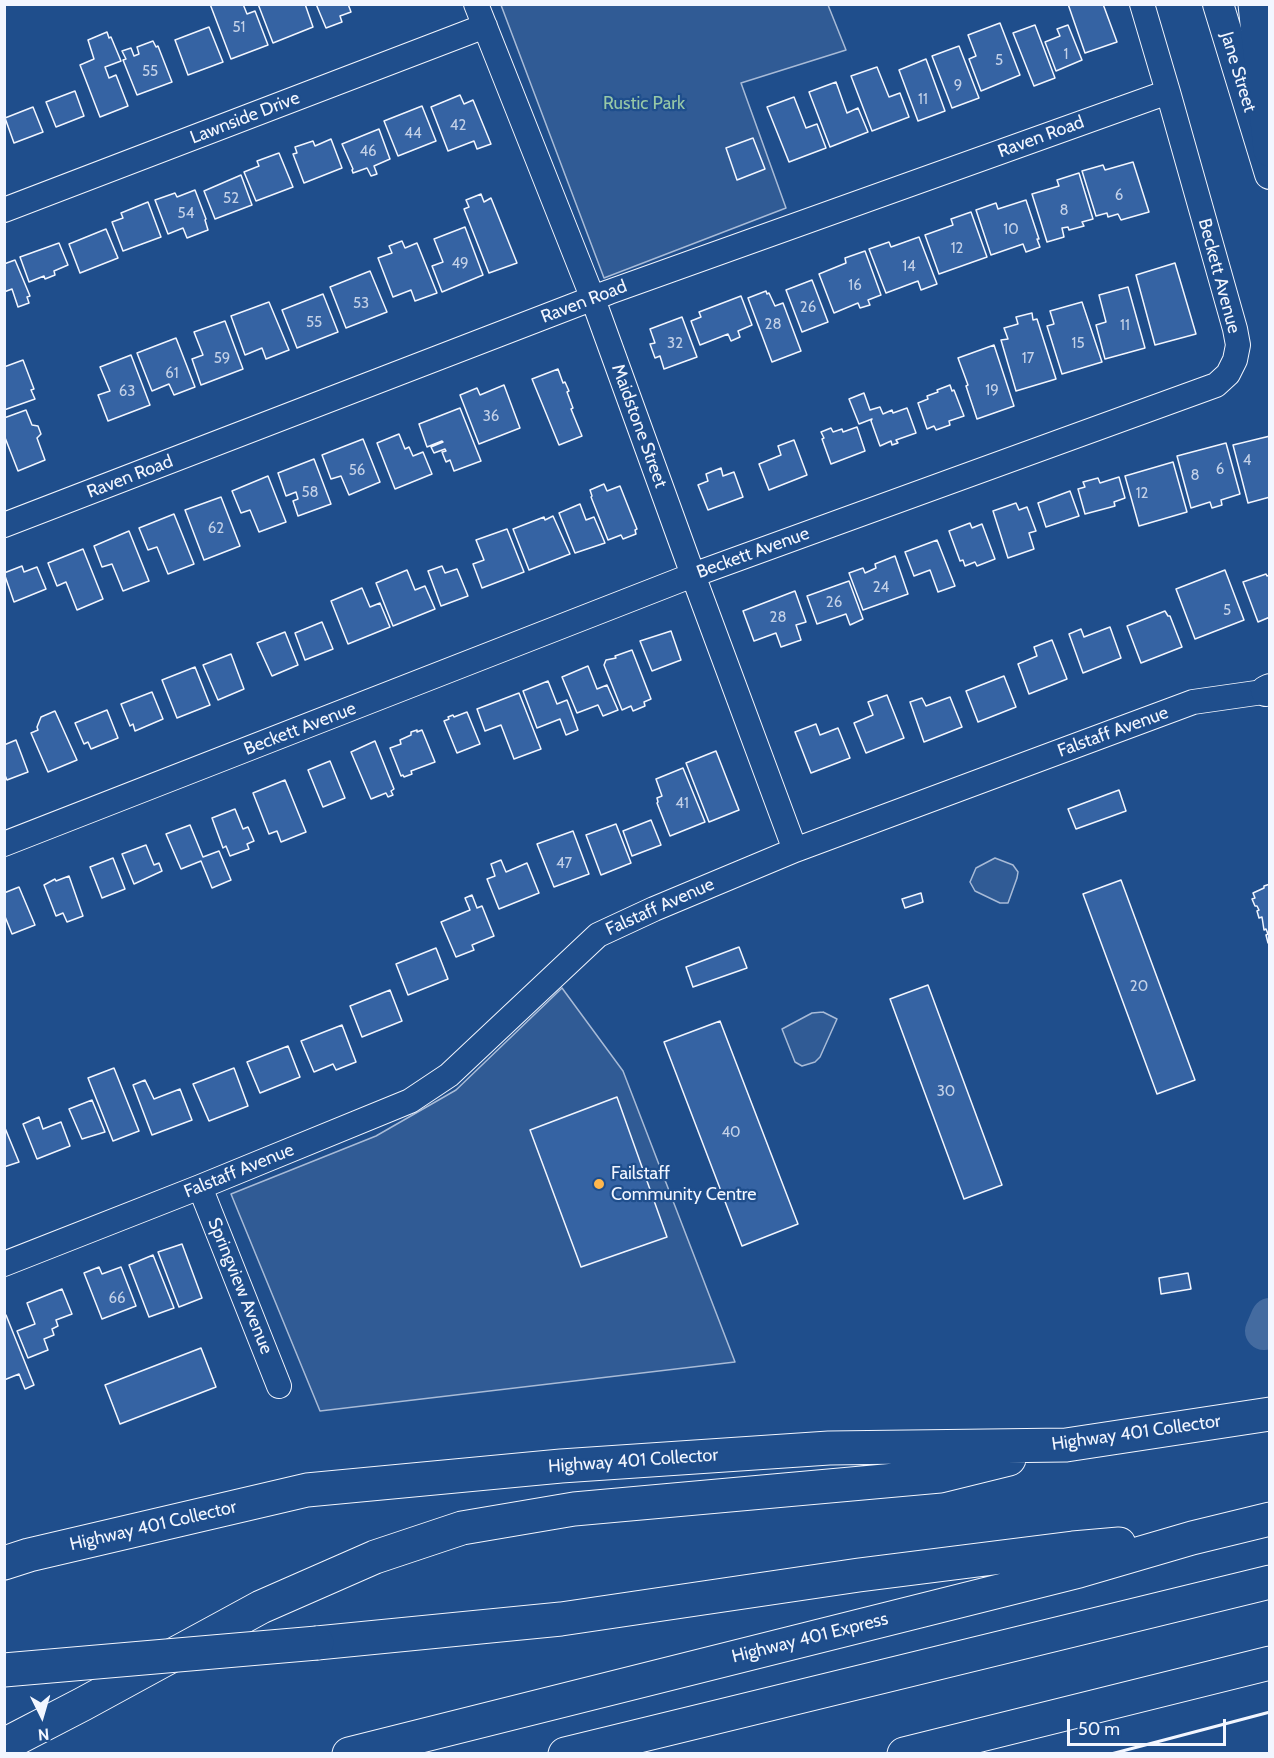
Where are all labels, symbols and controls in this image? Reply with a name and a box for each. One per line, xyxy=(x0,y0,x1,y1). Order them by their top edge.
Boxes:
house number: 51 xyxy=(232,19,246,37)
street label: Jane Street xyxy=(1216,29,1260,115)
house number: 1 xyxy=(1064,46,1068,64)
house number: 5 xyxy=(995,52,1003,70)
house number: 55 xyxy=(142,63,158,81)
house number: 9 xyxy=(954,77,962,95)
street label: Lawnside Drive xyxy=(187,87,303,149)
house number: 11 xyxy=(918,91,928,109)
park label: Rustic Park xyxy=(603,93,685,115)
street label: Raven Road xyxy=(995,111,1087,163)
house number: 42 xyxy=(450,117,466,135)
house number: 44 xyxy=(404,125,422,143)
house number: 46 xyxy=(359,143,377,161)
house number: 6 xyxy=(1115,187,1123,205)
house number: 52 xyxy=(223,190,239,208)
house number: 8 xyxy=(1059,202,1069,220)
house number: 54 xyxy=(178,205,194,223)
street label: Beckett Avenue xyxy=(1193,216,1245,336)
house number: 10 xyxy=(1003,221,1019,239)
house number: 12 xyxy=(951,240,963,258)
house number: 49 xyxy=(451,255,469,273)
house number: 14 xyxy=(902,258,916,276)
street label: Raven Road xyxy=(538,276,630,328)
house number: 16 xyxy=(848,277,862,295)
house number: 53 xyxy=(353,295,369,313)
house number: 26 xyxy=(800,299,816,317)
house number: 55 xyxy=(306,314,322,332)
house number: 28 xyxy=(765,316,781,334)
house number: 11 xyxy=(1120,317,1130,335)
house number: 32 xyxy=(667,335,683,353)
house number: 15 xyxy=(1071,335,1085,353)
house number: 59 xyxy=(214,350,230,368)
house number: 17 xyxy=(1022,350,1034,368)
street label: Maidstone Street xyxy=(607,361,671,491)
house number: 61 xyxy=(165,365,179,383)
house number: 19 xyxy=(985,382,999,400)
house number: 63 xyxy=(119,383,135,401)
house number: 36 xyxy=(483,408,499,426)
street label: Raven Road xyxy=(84,451,176,503)
house number: 4 xyxy=(1243,452,1251,470)
house number: 6 xyxy=(1216,461,1224,479)
house number: 56 xyxy=(349,462,365,480)
house number: 8 xyxy=(1190,467,1200,485)
house number: 58 xyxy=(301,484,319,502)
house number: 12 xyxy=(1136,485,1148,503)
house number: 62 xyxy=(208,520,224,538)
street label: Beckett Avenue xyxy=(694,523,812,583)
house number: 24 xyxy=(873,579,889,597)
house number: 26 xyxy=(826,594,842,612)
house number: 5 xyxy=(1223,602,1231,620)
house number: 28 xyxy=(770,609,786,627)
street label: Beckett Avenue xyxy=(241,698,359,760)
street label: Falstaff Avenue xyxy=(1055,702,1171,762)
house number: 41 xyxy=(675,795,689,813)
house number: 47 xyxy=(556,855,572,873)
street label: Falstaff Avenue xyxy=(602,873,718,941)
house number: 20 xyxy=(1130,978,1148,996)
house number: 30 xyxy=(937,1083,955,1101)
house number: 40 xyxy=(721,1124,741,1142)
street label: Falstaff Avenue xyxy=(181,1139,297,1203)
place label: Failstaff Community Centre xyxy=(611,1163,757,1206)
marker: Failstaff Community Centre xyxy=(592,1177,606,1191)
street label: Springview Avenue xyxy=(203,1215,277,1357)
house number: 66 xyxy=(108,1290,126,1308)
street label: Highway 401 Collector xyxy=(1050,1410,1222,1456)
street label: Highway 401 Collector xyxy=(547,1444,719,1478)
street label: Highway 401 Collector xyxy=(68,1496,238,1556)
street label: Highway 401 Express xyxy=(730,1608,890,1668)
north arrow xyxy=(12,1686,72,1746)
scale bar xyxy=(1070,1707,1229,1745)
text: 50 m xyxy=(1078,1718,1120,1740)
text: N xyxy=(37,1724,50,1744)

